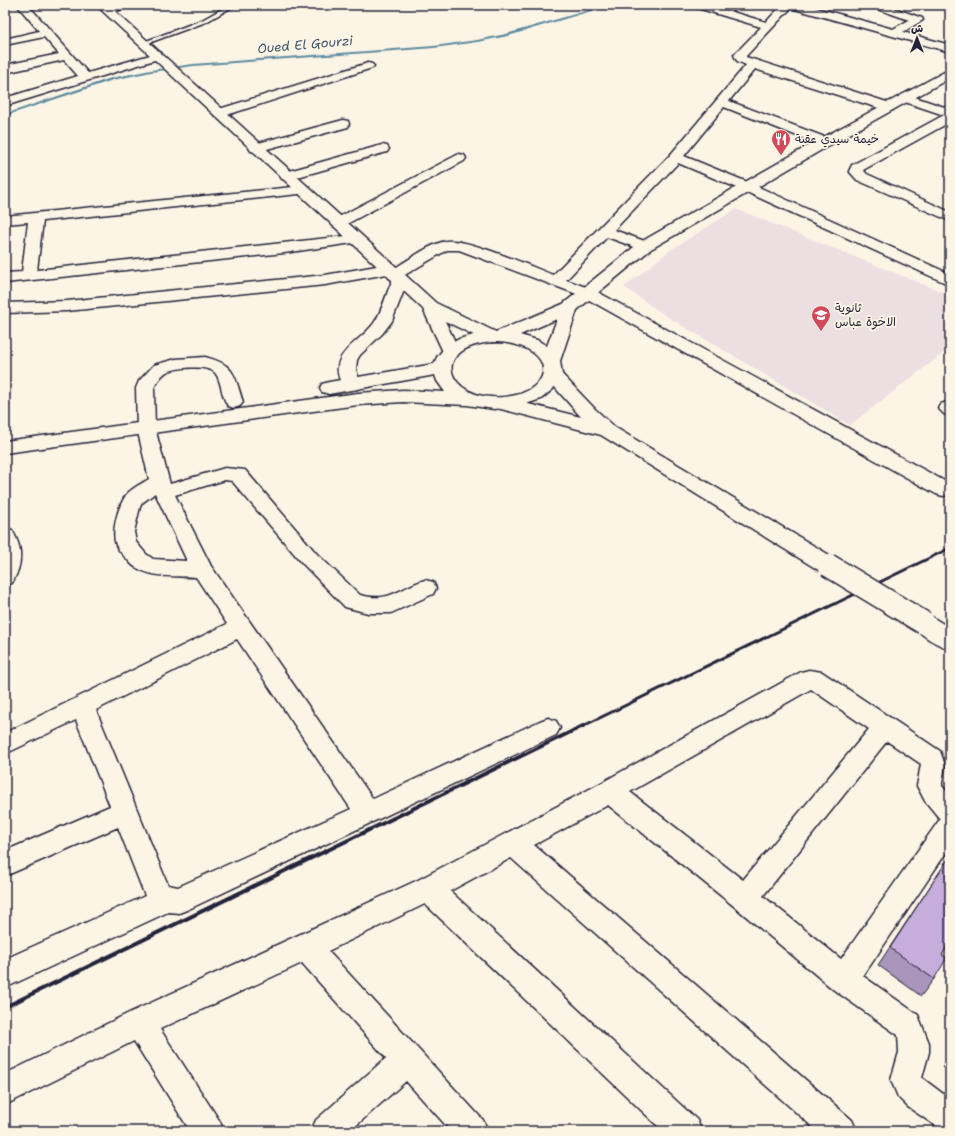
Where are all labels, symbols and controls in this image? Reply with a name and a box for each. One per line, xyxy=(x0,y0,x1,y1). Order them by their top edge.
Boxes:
north arrow xyxy=(897,18,937,58)
text: ش xyxy=(911,21,923,36)
water label: Oued El Gourzi xyxy=(257,32,354,57)
restaurant icon: خيمة سيدي عقبة xyxy=(770,128,792,156)
place label: خيمة سيدي عقبة xyxy=(795,131,879,148)
place label: ثانوية الاخوة عباس xyxy=(835,300,896,330)
school or university icon: ثانوية الاخوة عباس xyxy=(810,304,832,332)

